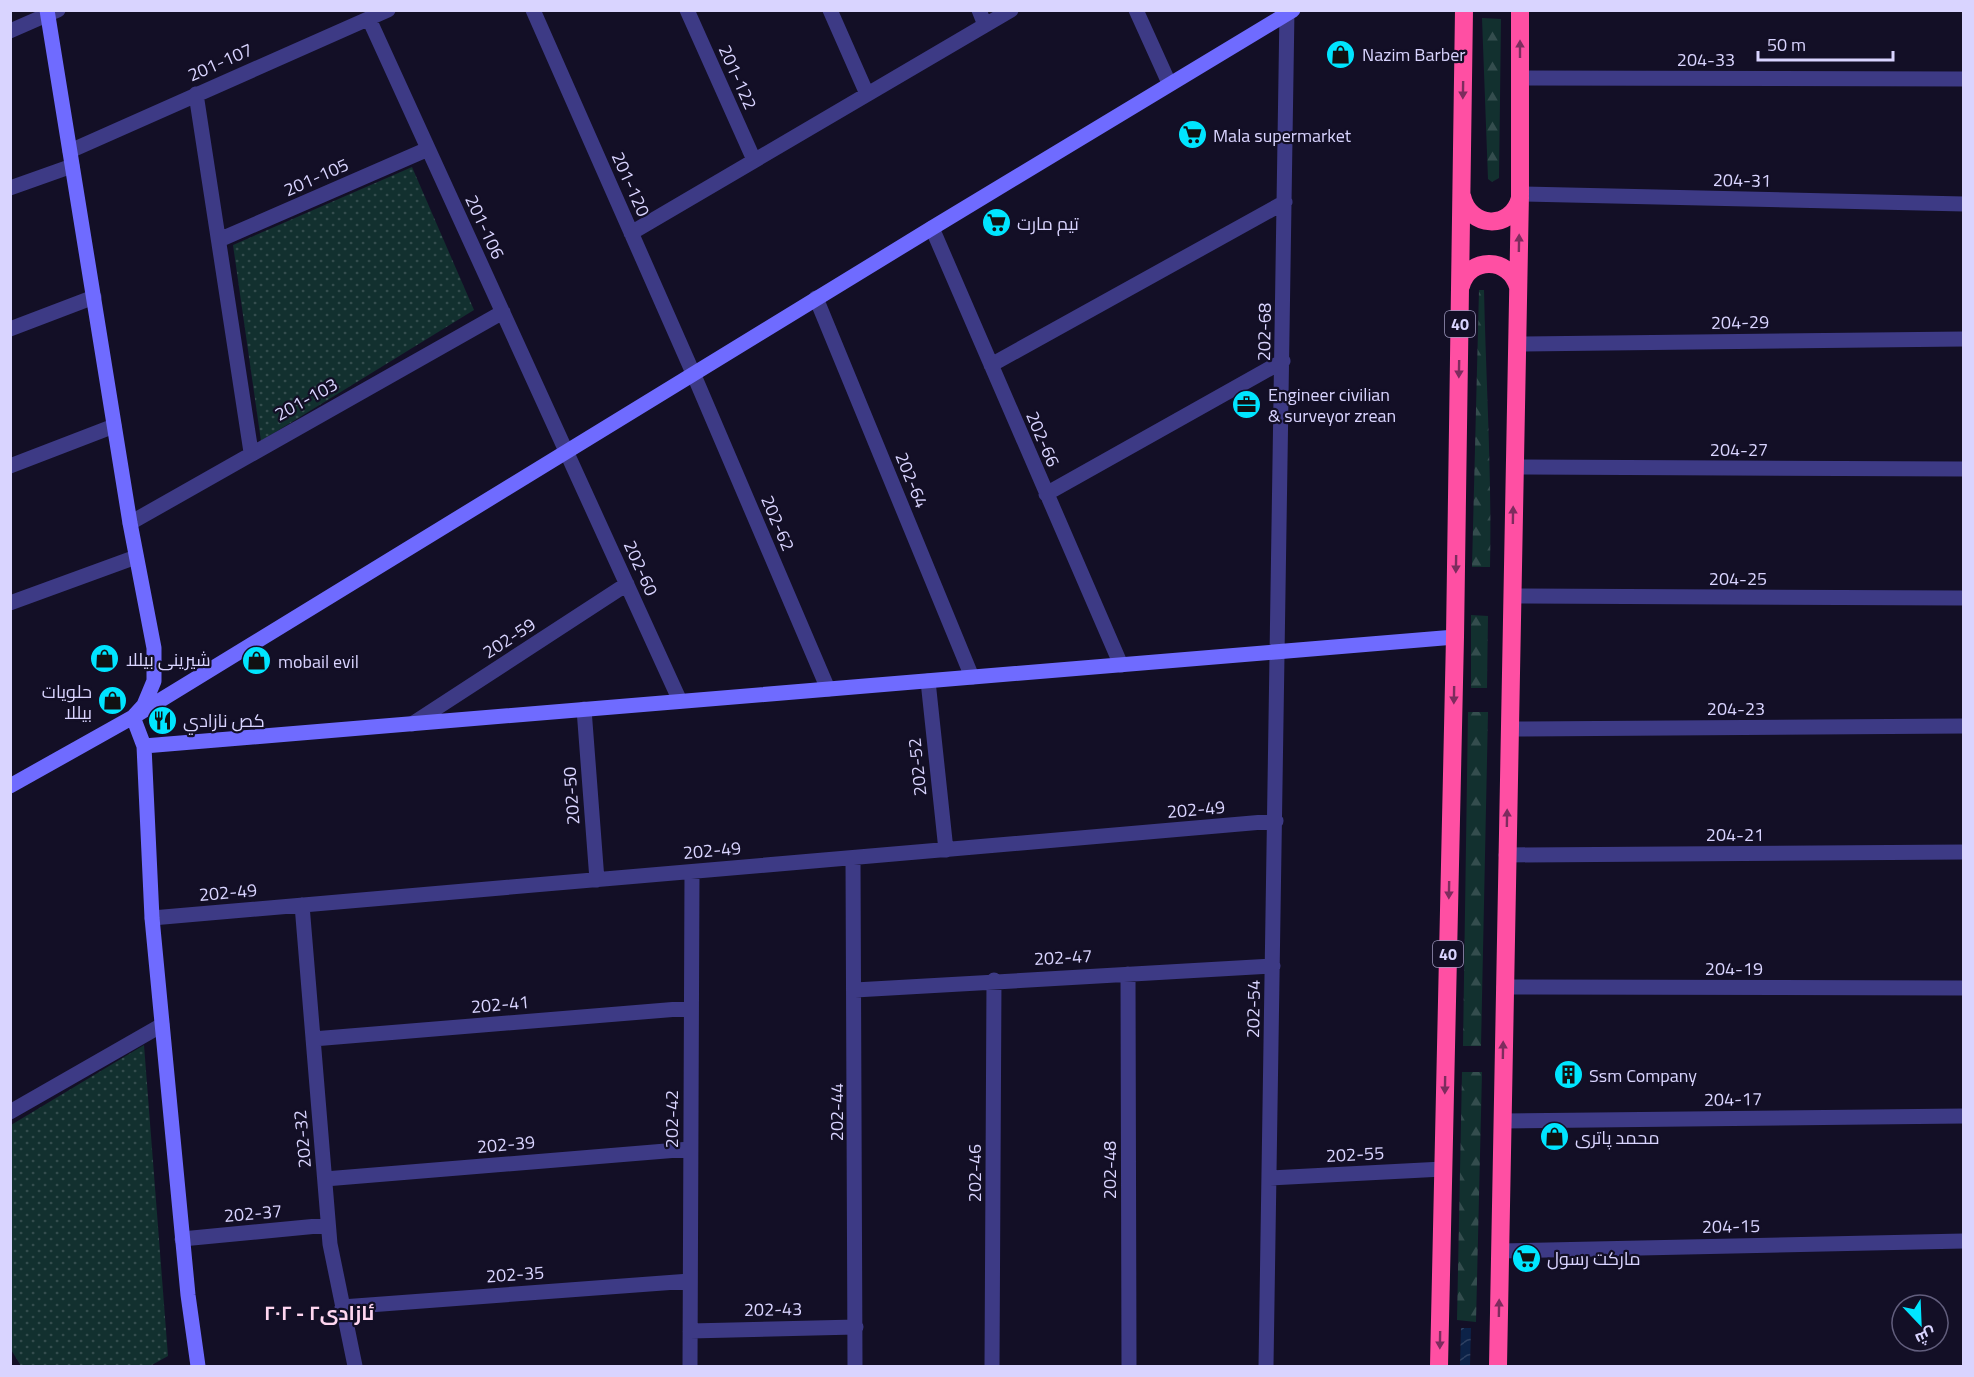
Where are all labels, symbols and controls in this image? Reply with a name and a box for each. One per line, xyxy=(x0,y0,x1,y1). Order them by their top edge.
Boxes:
scale bar xyxy=(1758,24,1893,62)
text: 50 m xyxy=(1767,31,1806,58)
street label: 201-107 xyxy=(183,36,257,88)
shop icon: Nazim Barber xyxy=(1325,38,1357,70)
one-way arrow xyxy=(1515,39,1525,58)
street label: 201-122 xyxy=(712,40,764,114)
place label: Nazim Barber xyxy=(1362,41,1465,68)
street label: 204-33 xyxy=(1677,46,1735,73)
one-way arrow xyxy=(1458,80,1468,99)
supermarket icon: Mala supermarket xyxy=(1176,119,1208,151)
place label: Mala supermarket xyxy=(1213,122,1352,149)
street label: 201-120 xyxy=(605,147,657,221)
street label: 201-105 xyxy=(279,151,353,203)
street label: 204-31 xyxy=(1713,166,1771,194)
street label: 201-106 xyxy=(458,190,512,264)
supermarket icon: تيم مارت xyxy=(980,207,1012,239)
place label: تيم مارت xyxy=(1017,210,1079,237)
one-way arrow xyxy=(1515,234,1524,253)
street label: 202-68 xyxy=(1250,303,1278,361)
street label: 204-29 xyxy=(1711,308,1769,336)
road number: 40 xyxy=(1445,311,1475,337)
one-way arrow xyxy=(1454,359,1464,378)
street label: 201-103 xyxy=(270,371,342,427)
place label: Engineer civilian & surveyor zrean xyxy=(1268,381,1396,429)
office icon: Engineer civilian & surveyor zrean xyxy=(1231,388,1263,420)
street label: 202-66 xyxy=(1019,407,1067,471)
street label: 204-27 xyxy=(1710,436,1768,463)
street label: 202-64 xyxy=(889,448,935,512)
street label: 202-62 xyxy=(754,491,802,555)
one-way arrow xyxy=(1509,506,1518,525)
street label: 202-60 xyxy=(617,536,665,600)
one-way arrow xyxy=(1452,554,1461,573)
street label: 204-25 xyxy=(1709,565,1767,592)
street label: 202-59 xyxy=(477,611,541,665)
shop icon: شيرينی بیللا xyxy=(89,643,121,675)
shop icon: mobail evil xyxy=(241,645,273,677)
place label: شيرينی بیللا xyxy=(126,646,211,673)
place label: mobail evil xyxy=(278,648,359,675)
place label: حلويات بيللا xyxy=(42,678,92,726)
shop icon: حلويات بيللا xyxy=(97,685,129,717)
one-way arrow xyxy=(1449,686,1459,705)
street label: 204-23 xyxy=(1707,695,1765,722)
restaurant icon: كص نازادي xyxy=(146,704,178,736)
place label: كص نازادي xyxy=(183,707,265,735)
street label: 202-52 xyxy=(901,737,933,797)
street label: 202-50 xyxy=(555,766,587,826)
street label: 202-49 xyxy=(1166,793,1226,825)
one-way arrow xyxy=(1502,809,1512,828)
street label: 204-21 xyxy=(1706,821,1764,848)
street label: 202-49 xyxy=(682,834,742,866)
street label: 202-49 xyxy=(198,876,258,908)
one-way arrow xyxy=(1445,881,1454,900)
road number: 40 xyxy=(1433,941,1463,967)
street label: 202-47 xyxy=(1033,942,1093,972)
street label: 204-19 xyxy=(1705,955,1763,982)
street label: 202-54 xyxy=(1239,980,1267,1038)
street label: 202-41 xyxy=(470,988,530,1020)
one-way arrow xyxy=(1498,1041,1508,1060)
building icon: Ssm Company xyxy=(1552,1059,1584,1091)
place label: Ssm Company xyxy=(1589,1062,1697,1089)
one-way arrow xyxy=(1440,1076,1450,1095)
street label: 202-44 xyxy=(823,1083,850,1141)
street label: 204-17 xyxy=(1704,1085,1762,1113)
street label: 202-42 xyxy=(658,1090,685,1148)
street label: 202-32 xyxy=(286,1109,318,1169)
shop icon: محمد پاتری xyxy=(1538,1121,1570,1153)
place label: محمد پاتری xyxy=(1575,1124,1660,1151)
street label: 202-39 xyxy=(476,1128,536,1160)
street label: 202-55 xyxy=(1325,1139,1385,1169)
street label: 202-48 xyxy=(1096,1141,1123,1199)
street label: 202-46 xyxy=(961,1144,988,1202)
street label: 202-37 xyxy=(223,1197,283,1229)
street label: 204-15 xyxy=(1702,1212,1760,1240)
supermarket icon: مارکت رسول xyxy=(1510,1242,1542,1274)
place label: مارکت رسول xyxy=(1547,1245,1641,1272)
street label: 202-35 xyxy=(485,1258,545,1290)
north arrow xyxy=(1890,1293,1950,1353)
street label: 202-43 xyxy=(744,1295,802,1323)
district label: ئازادی٢ - ٢٠٢ xyxy=(264,1297,374,1328)
one-way arrow xyxy=(1494,1299,1504,1318)
text: ش xyxy=(1912,1322,1940,1352)
one-way arrow xyxy=(1435,1331,1444,1350)

